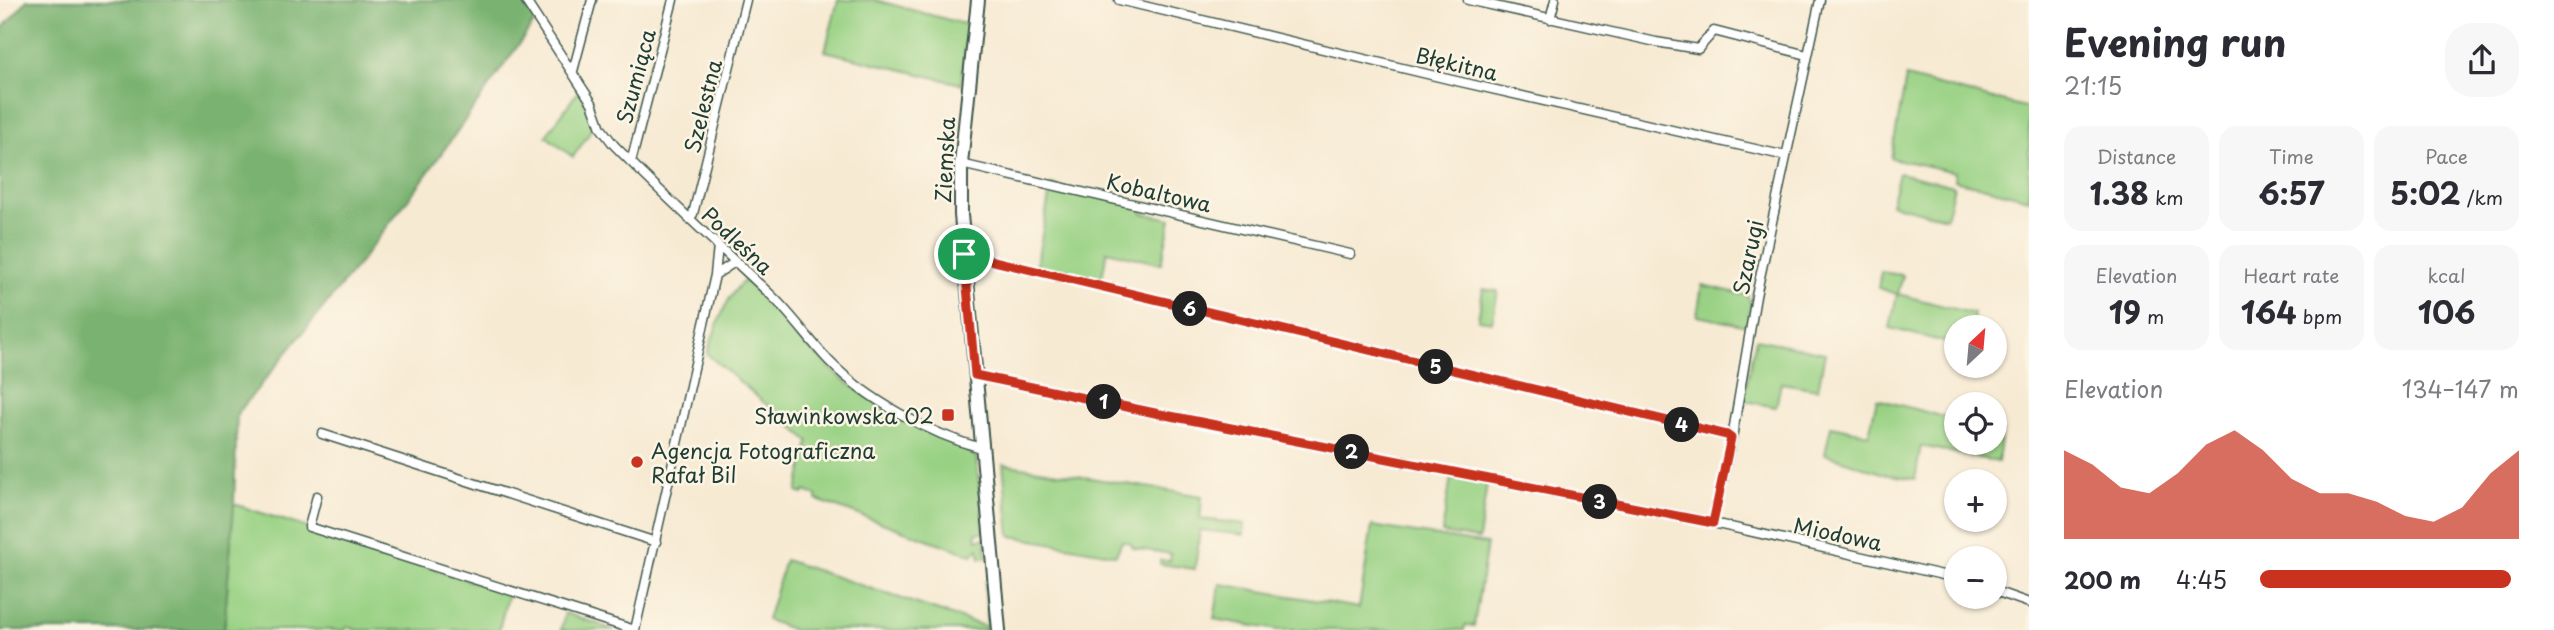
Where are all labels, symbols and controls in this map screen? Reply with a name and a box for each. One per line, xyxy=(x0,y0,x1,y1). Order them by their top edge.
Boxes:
text: Evening run xyxy=(2064,13,2286,70)
button: share xyxy=(2445,23,2519,97)
street label: Szumiąca xyxy=(607,25,663,127)
street label: Błękitna xyxy=(1413,38,1501,88)
street label: Szelestna xyxy=(675,56,729,156)
text: 21:15 xyxy=(2064,68,2122,103)
street label: Ziemska xyxy=(926,116,962,204)
text: Distance xyxy=(2097,142,2176,170)
text: Time xyxy=(2269,142,2314,170)
text: Pace xyxy=(2425,142,2468,170)
street label: Kobaltowa xyxy=(1103,164,1215,220)
text: 1.38 xyxy=(2089,170,2149,215)
text: 6:57 xyxy=(2259,170,2324,215)
text: 5:02 xyxy=(2390,170,2460,215)
text: km xyxy=(2149,183,2184,211)
text: /km xyxy=(2460,183,2503,211)
street label: Podleśna xyxy=(695,199,781,281)
street label: Szarugi xyxy=(1723,216,1771,298)
pin xyxy=(934,224,994,284)
icon: arrive xyxy=(945,235,983,273)
text: Elevation xyxy=(2096,261,2177,289)
text: Heart rate xyxy=(2244,261,2339,289)
text: kcal xyxy=(2428,261,2465,289)
text: 19 xyxy=(2109,289,2141,334)
text: 164 xyxy=(2241,289,2297,334)
text: 106 xyxy=(2418,289,2475,334)
pin: 6 xyxy=(1172,292,1208,326)
text: 6 xyxy=(1183,294,1196,322)
text: m xyxy=(2141,302,2164,330)
text: bpm xyxy=(2297,302,2342,330)
north arrow xyxy=(1944,315,2007,378)
map controls xyxy=(1944,315,2007,609)
pin: 5 xyxy=(1418,350,1454,384)
text: 5 xyxy=(1429,352,1442,380)
text: Elevation xyxy=(2064,371,2163,406)
text: 134–147 m xyxy=(2402,371,2519,406)
pin: 1 xyxy=(1086,384,1122,420)
text: 1 xyxy=(1099,387,1108,415)
button: locate xyxy=(1944,392,2007,455)
place label: Sławinkowska 02 xyxy=(754,399,934,431)
marker: Sławinkowska 02 xyxy=(940,407,956,423)
pin: 4 xyxy=(1664,408,1700,442)
text: 4 xyxy=(1675,410,1688,438)
place label: Agencja Fotograficzna Rafał Bil xyxy=(651,434,875,490)
pin: 2 xyxy=(1334,434,1370,470)
text: 2 xyxy=(1345,437,1358,465)
marker: Agencja Fotograficzna Rafał Bil xyxy=(629,454,645,470)
button: + xyxy=(1944,469,2007,532)
pin: 3 xyxy=(1582,484,1618,520)
text: 3 xyxy=(1593,487,1606,515)
street label: Miodowa xyxy=(1791,508,1885,558)
button: − xyxy=(1944,546,2007,609)
text: 200 m xyxy=(2064,562,2141,597)
text: 4:45 xyxy=(2176,562,2227,597)

